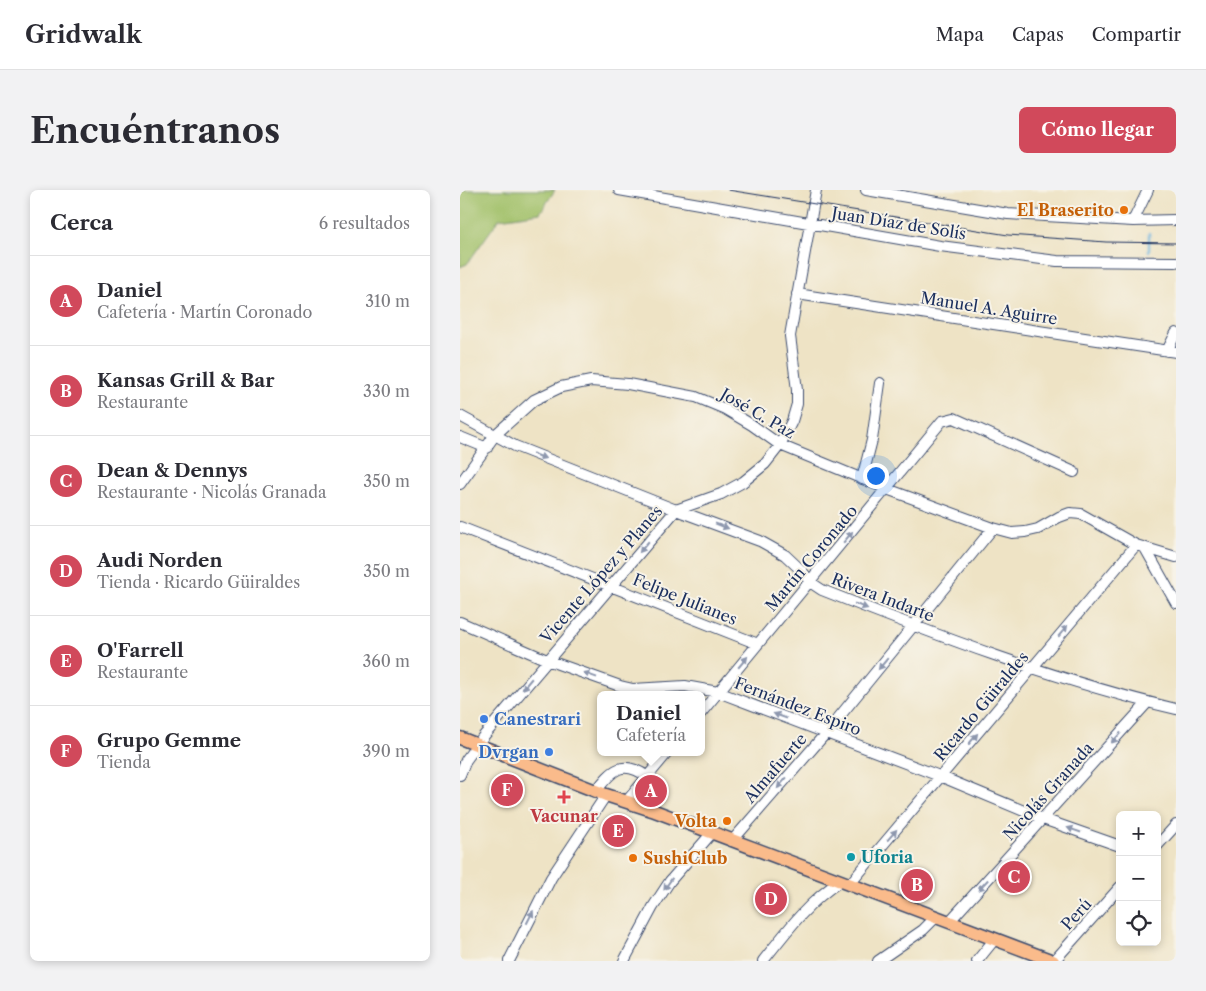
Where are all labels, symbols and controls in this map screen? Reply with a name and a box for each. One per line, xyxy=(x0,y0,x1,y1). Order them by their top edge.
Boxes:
text: Gridwalk xyxy=(25,20,142,49)
text: Mapa xyxy=(936,24,984,46)
text: Capas xyxy=(1012,24,1064,46)
text: Compartir xyxy=(1092,24,1181,46)
button: Cómo llegar xyxy=(1019,107,1176,153)
text: Encuéntranos xyxy=(30,109,280,152)
place label: El Braserito xyxy=(1017,200,1114,220)
street label: Juan Díaz de Solís xyxy=(827,202,968,244)
marker: El Braserito xyxy=(1118,204,1130,216)
text: Cerca xyxy=(50,210,113,235)
text: 6 resultados xyxy=(319,213,410,233)
text: Daniel xyxy=(97,279,162,302)
street label: Manuel A. Aguirre xyxy=(919,287,1059,329)
text: A xyxy=(60,291,72,311)
text: 310 m xyxy=(365,291,410,311)
text: Cafetería · Martín Coronado xyxy=(97,302,312,322)
text: Kansas Grill & Bar xyxy=(97,369,275,392)
text: B xyxy=(60,381,72,401)
text: 330 m xyxy=(363,381,410,401)
street label: José C. Paz xyxy=(714,382,799,442)
text: Restaurante xyxy=(97,392,188,412)
one-way arrow xyxy=(532,452,546,460)
text: Dean & Dennys xyxy=(97,459,248,482)
your location xyxy=(863,463,889,489)
text: C xyxy=(60,471,72,491)
text: 350 m xyxy=(363,471,410,491)
text: Restaurante · Nicolás Granada xyxy=(97,482,326,502)
street label: Vicente López y Planes xyxy=(535,501,666,648)
street label: Martín Coronado xyxy=(761,501,861,615)
one-way arrow xyxy=(715,523,729,531)
one-way arrow xyxy=(842,531,853,544)
one-way arrow xyxy=(639,540,650,553)
text: Audi Norden xyxy=(97,549,222,572)
text: D xyxy=(59,561,73,581)
text: 350 m xyxy=(363,561,410,581)
street label: Rivera Indarte xyxy=(829,568,937,626)
street label: Felipe Julianes xyxy=(630,569,740,629)
text: Tienda · Ricardo Güiraldes xyxy=(97,572,300,592)
one-way arrow xyxy=(853,602,868,610)
one-way arrow xyxy=(1058,625,1069,638)
text: O'Farrell xyxy=(97,639,184,662)
street label: Ricardo Güiraldes xyxy=(929,647,1033,765)
text: E xyxy=(60,651,72,671)
text: 360 m xyxy=(363,651,410,671)
one-way arrow xyxy=(738,655,749,668)
one-way arrow xyxy=(877,657,888,670)
text: Restaurante xyxy=(97,662,188,682)
one-way arrow xyxy=(582,671,597,678)
street label: Fernández Espiro xyxy=(732,673,864,739)
one-way arrow xyxy=(521,677,533,689)
popup xyxy=(597,691,705,756)
text: Daniel xyxy=(616,702,681,725)
place label: Canestrari xyxy=(494,709,581,729)
one-way arrow xyxy=(773,711,787,719)
marker: Canestrari xyxy=(478,713,490,725)
text: Cafetería xyxy=(616,725,686,745)
text: Grupo Gemme xyxy=(97,729,241,752)
street label: Almafuerte xyxy=(739,729,811,808)
one-way arrow xyxy=(1110,732,1122,744)
one-way arrow xyxy=(967,733,978,745)
street label: Nicolás Granada xyxy=(999,737,1098,844)
text: F xyxy=(61,741,71,761)
text: 390 m xyxy=(363,741,410,761)
place label: Dvrgan xyxy=(478,742,539,762)
marker: Dvrgan xyxy=(543,746,555,758)
text: Tienda xyxy=(97,752,151,772)
pin: F xyxy=(491,771,523,809)
pin: A xyxy=(635,772,667,810)
one-way arrow xyxy=(777,776,788,789)
marker: Vacunar xyxy=(557,790,571,804)
place label: Vacunar xyxy=(529,806,598,826)
place label: Volta xyxy=(674,811,718,831)
map controls xyxy=(1116,811,1161,946)
button: + xyxy=(1116,811,1161,856)
pin: E xyxy=(602,812,634,850)
marker: Volta xyxy=(721,815,733,827)
one-way arrow xyxy=(1066,826,1081,833)
one-way arrow xyxy=(886,829,898,841)
place label: Uforia xyxy=(861,847,914,867)
place label: SushiClub xyxy=(643,848,727,868)
marker: Uforia xyxy=(845,851,857,863)
marker: SushiClub xyxy=(627,852,639,864)
button: − xyxy=(1116,856,1161,901)
pin: C xyxy=(998,858,1030,896)
pin: B xyxy=(901,866,933,904)
one-way arrow xyxy=(663,877,673,891)
one-way arrow xyxy=(977,878,989,890)
pin: D xyxy=(755,880,787,918)
street label: Perú xyxy=(1057,894,1096,934)
button: locate xyxy=(1116,901,1161,946)
one-way arrow xyxy=(526,910,534,924)

